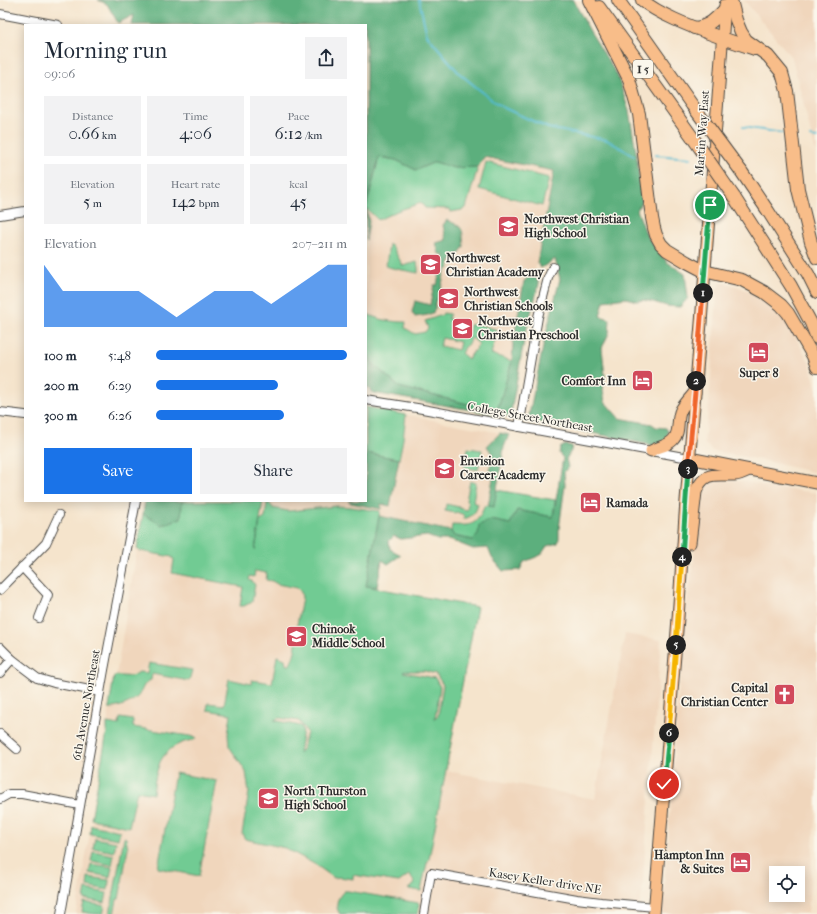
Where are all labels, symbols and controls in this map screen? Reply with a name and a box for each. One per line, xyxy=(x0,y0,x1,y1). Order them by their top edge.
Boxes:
button: share xyxy=(305,37,347,79)
text: Morning run xyxy=(44,38,167,64)
road number: I 5 xyxy=(633,60,653,78)
text: 09:06 xyxy=(44,66,75,81)
street label: Martin Way East xyxy=(692,89,712,176)
text: Distance xyxy=(72,110,113,123)
text: Time xyxy=(183,110,208,123)
text: Pace xyxy=(288,110,309,123)
text: 0.66 xyxy=(68,123,99,143)
text: 4:06 xyxy=(179,123,212,143)
text: 6:12 xyxy=(275,123,303,143)
text: km xyxy=(99,129,117,142)
text: /km xyxy=(303,129,323,142)
text: Elevation xyxy=(70,178,115,191)
text: Heart rate xyxy=(171,178,220,191)
text: kcal xyxy=(289,178,308,191)
pin xyxy=(693,188,727,222)
text: 5 xyxy=(83,191,90,211)
text: 142 xyxy=(171,191,196,211)
text: 45 xyxy=(290,191,307,211)
icon: arrive xyxy=(699,194,721,216)
text: m xyxy=(90,197,102,210)
text: bpm xyxy=(196,197,220,210)
place label: Northwest Christian High School xyxy=(524,212,630,241)
school or university icon: Northwest Christian High School xyxy=(495,213,521,239)
text: Elevation xyxy=(44,236,97,251)
text: 207–211 m xyxy=(292,236,347,251)
place label: Northwest Christian Academy xyxy=(446,251,545,280)
school or university icon: Northwest Christian Academy xyxy=(417,252,443,278)
pin: 1 xyxy=(693,283,713,303)
place label: Northwest Christian Schools xyxy=(464,285,553,313)
school or university icon: Northwest Christian Schools xyxy=(435,286,461,312)
text: 1 xyxy=(701,286,705,299)
place label: Northwest Christian Preschool xyxy=(478,314,579,342)
school or university icon: Northwest Christian Preschool xyxy=(450,315,476,341)
hotel icon: Super 8 xyxy=(746,339,772,365)
text: 100 m xyxy=(44,348,77,363)
text: 5:48 xyxy=(108,348,131,363)
place label: Super 8 xyxy=(739,366,779,381)
hotel icon: Comfort Inn xyxy=(629,368,655,394)
pin: 2 xyxy=(686,371,706,391)
place label: Comfort Inn xyxy=(562,374,627,388)
text: 2 xyxy=(693,374,699,387)
text: 200 m xyxy=(44,378,79,393)
text: 6:29 xyxy=(108,378,132,393)
street label: College Street Northeast xyxy=(466,399,594,435)
text: 300 m xyxy=(44,408,77,423)
text: 6:26 xyxy=(108,408,132,423)
button: Save xyxy=(44,448,192,494)
button: Share xyxy=(200,448,347,494)
place label: Envision Career Academy xyxy=(460,454,546,483)
school or university icon: Envision Career Academy xyxy=(431,455,457,481)
pin: 3 xyxy=(678,459,698,479)
text: 3 xyxy=(686,462,690,475)
hotel icon: Ramada xyxy=(578,490,604,516)
place label: Ramada xyxy=(606,496,649,510)
pin: 4 xyxy=(672,547,692,567)
text: 4 xyxy=(679,550,685,563)
place label: Chinook Middle School xyxy=(311,622,385,650)
school or university icon: Chinook Middle School xyxy=(284,623,310,649)
pin: 5 xyxy=(666,635,686,655)
text: 5 xyxy=(674,638,678,651)
street label: 6th Avenue Northeast xyxy=(69,648,103,762)
place label: Capital Christian Center xyxy=(681,681,769,709)
church icon: Capital Christian Center xyxy=(771,682,797,708)
pin: 6 xyxy=(659,723,679,743)
text: 6 xyxy=(666,726,672,739)
pin xyxy=(647,767,681,801)
icon: check xyxy=(653,773,675,795)
place label: North Thurston High School xyxy=(284,784,367,813)
school or university icon: North Thurston High School xyxy=(255,785,281,811)
place label: Hampton Inn & Suites xyxy=(654,848,725,876)
hotel icon: Hampton Inn & Suites xyxy=(727,849,753,875)
street label: Kasey Keller drive NE xyxy=(488,865,602,897)
map controls xyxy=(769,866,805,902)
button: locate xyxy=(769,866,805,902)

